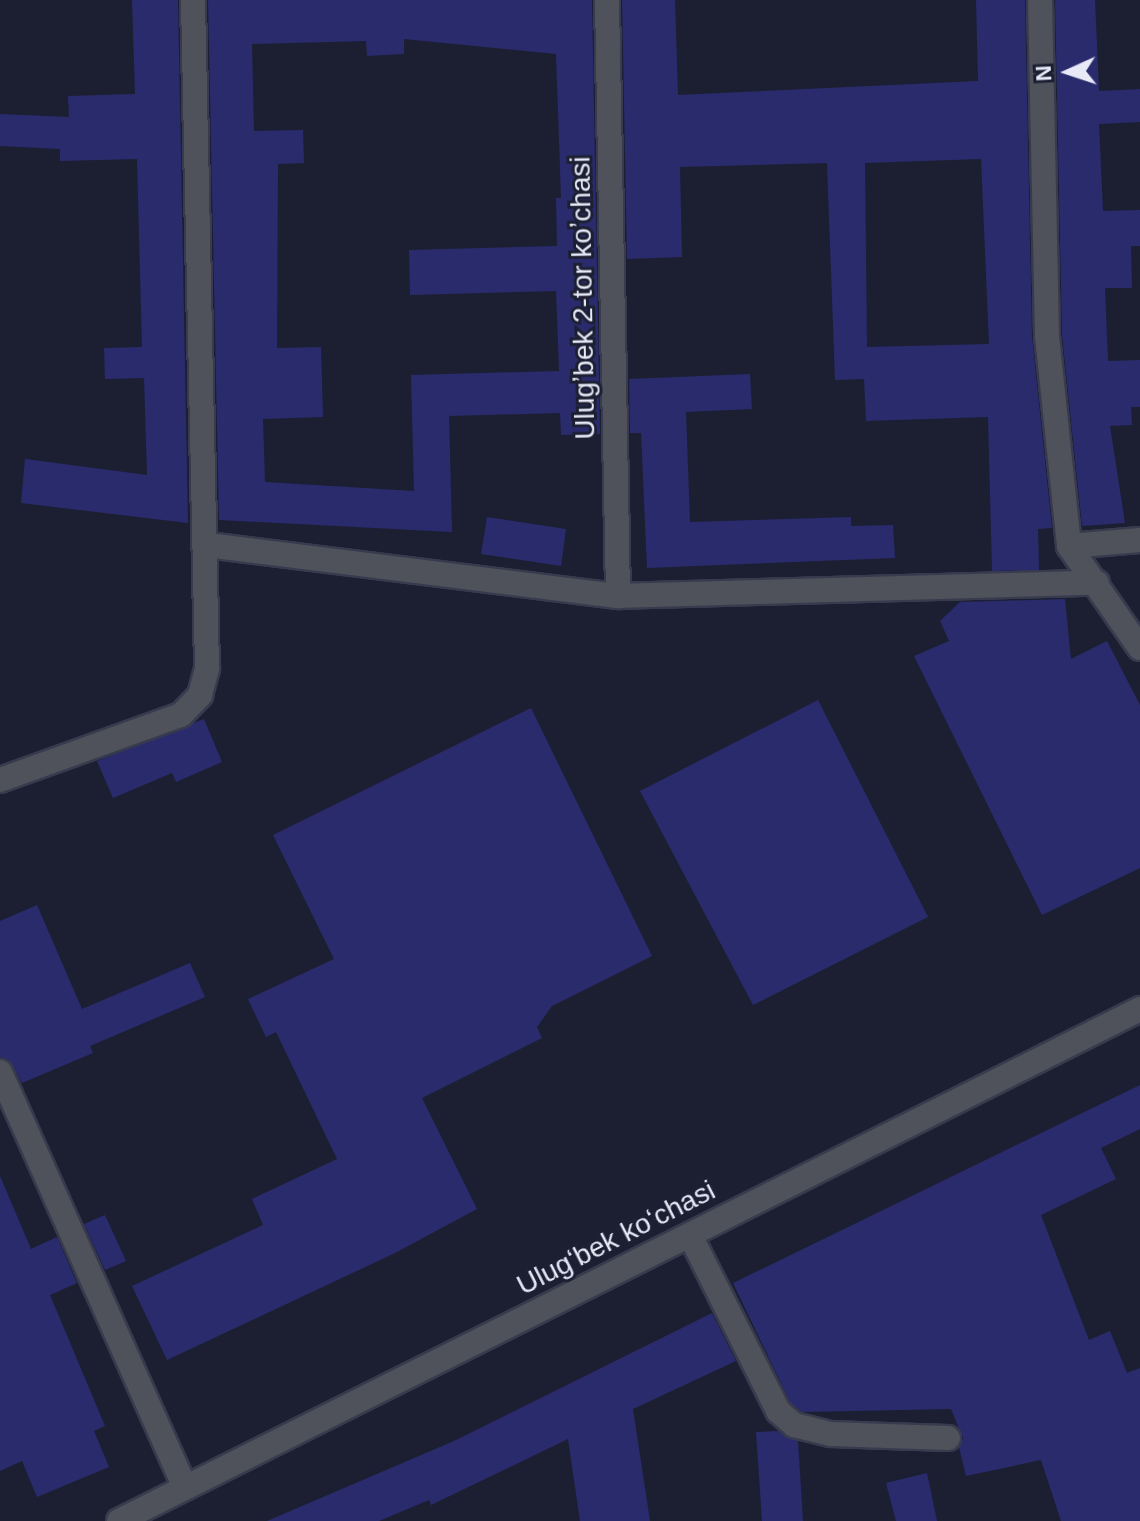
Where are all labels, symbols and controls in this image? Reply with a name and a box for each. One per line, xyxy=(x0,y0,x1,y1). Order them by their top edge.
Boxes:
north arrow xyxy=(1028,32,1108,112)
text: N xyxy=(1031,65,1056,82)
street label: Ulugʼbek 2-tor koʼchasi xyxy=(564,156,602,440)
street label: Ulugʻbek koʻchasi xyxy=(511,1174,721,1302)

